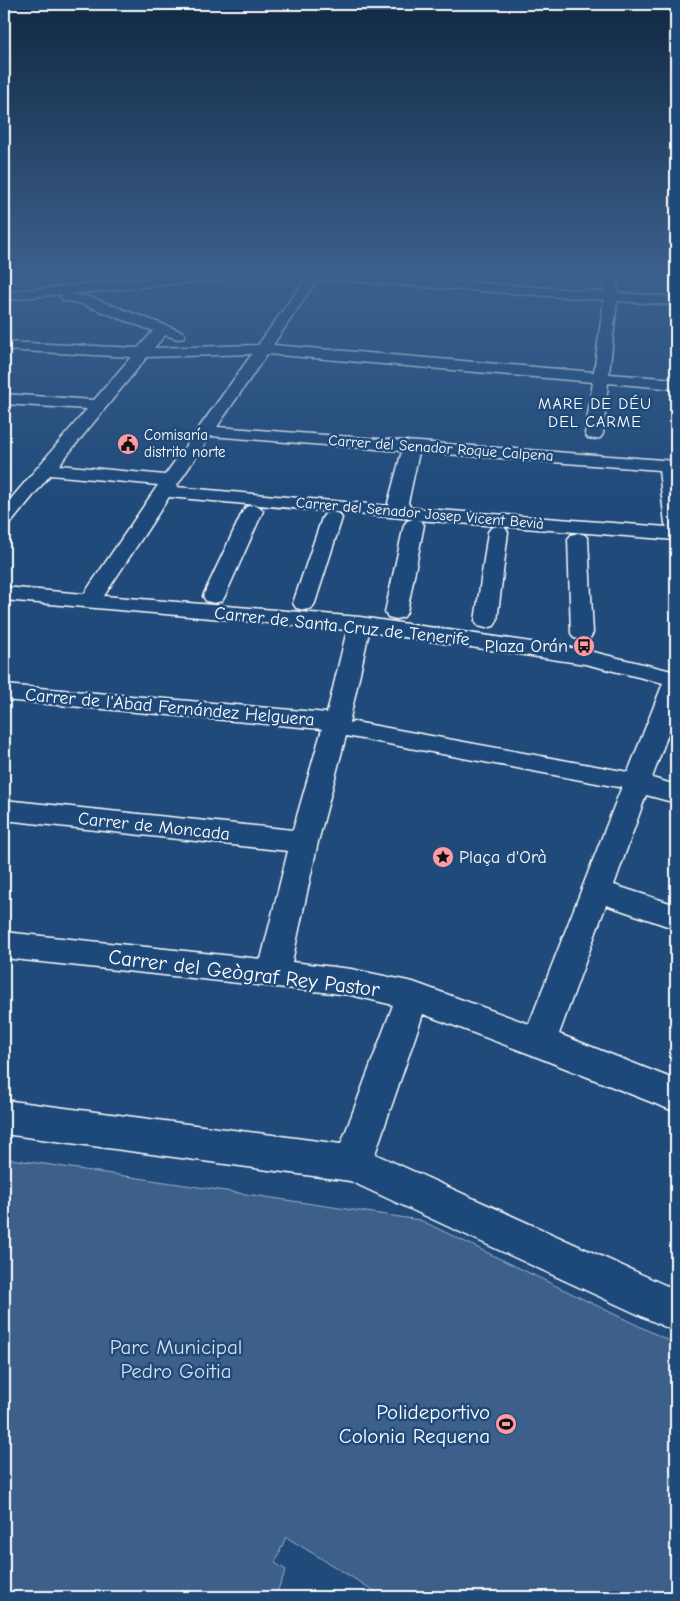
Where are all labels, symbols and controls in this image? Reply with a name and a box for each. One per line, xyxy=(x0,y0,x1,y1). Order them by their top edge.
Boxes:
district label: MARE DE DÉU DEL CARME xyxy=(538,394,652,431)
place label: Comisaría distrito norte xyxy=(144,426,226,461)
street label: Carrer del Senador Roque Calpena xyxy=(328,431,554,465)
public building icon: Comisaría distrito norte xyxy=(116,432,140,456)
street label: Carrer del Senador Josep Vicent Bevià xyxy=(295,493,545,533)
street label: Carrer de Santa Cruz de Tenerife xyxy=(213,603,471,650)
bus stop icon: Plaza Orán xyxy=(572,634,596,658)
place label: Plaza Orán xyxy=(485,636,568,657)
street label: Carrer de l'Abad Fernández Helguera xyxy=(24,684,315,731)
street label: Carrer de Moncada xyxy=(77,808,231,845)
place icon: Plaça d'Orà xyxy=(431,845,455,869)
place label: Plaça d'Orà xyxy=(459,847,547,868)
street label: Carrer del Geògraf Rey Pastor xyxy=(107,944,382,1002)
park label: Parc Municipal Pedro Goitia xyxy=(110,1335,242,1383)
place label: Polideportivo Colonia Requena xyxy=(339,1400,490,1448)
sports icon: Polideportivo Colonia Requena xyxy=(494,1412,518,1436)

